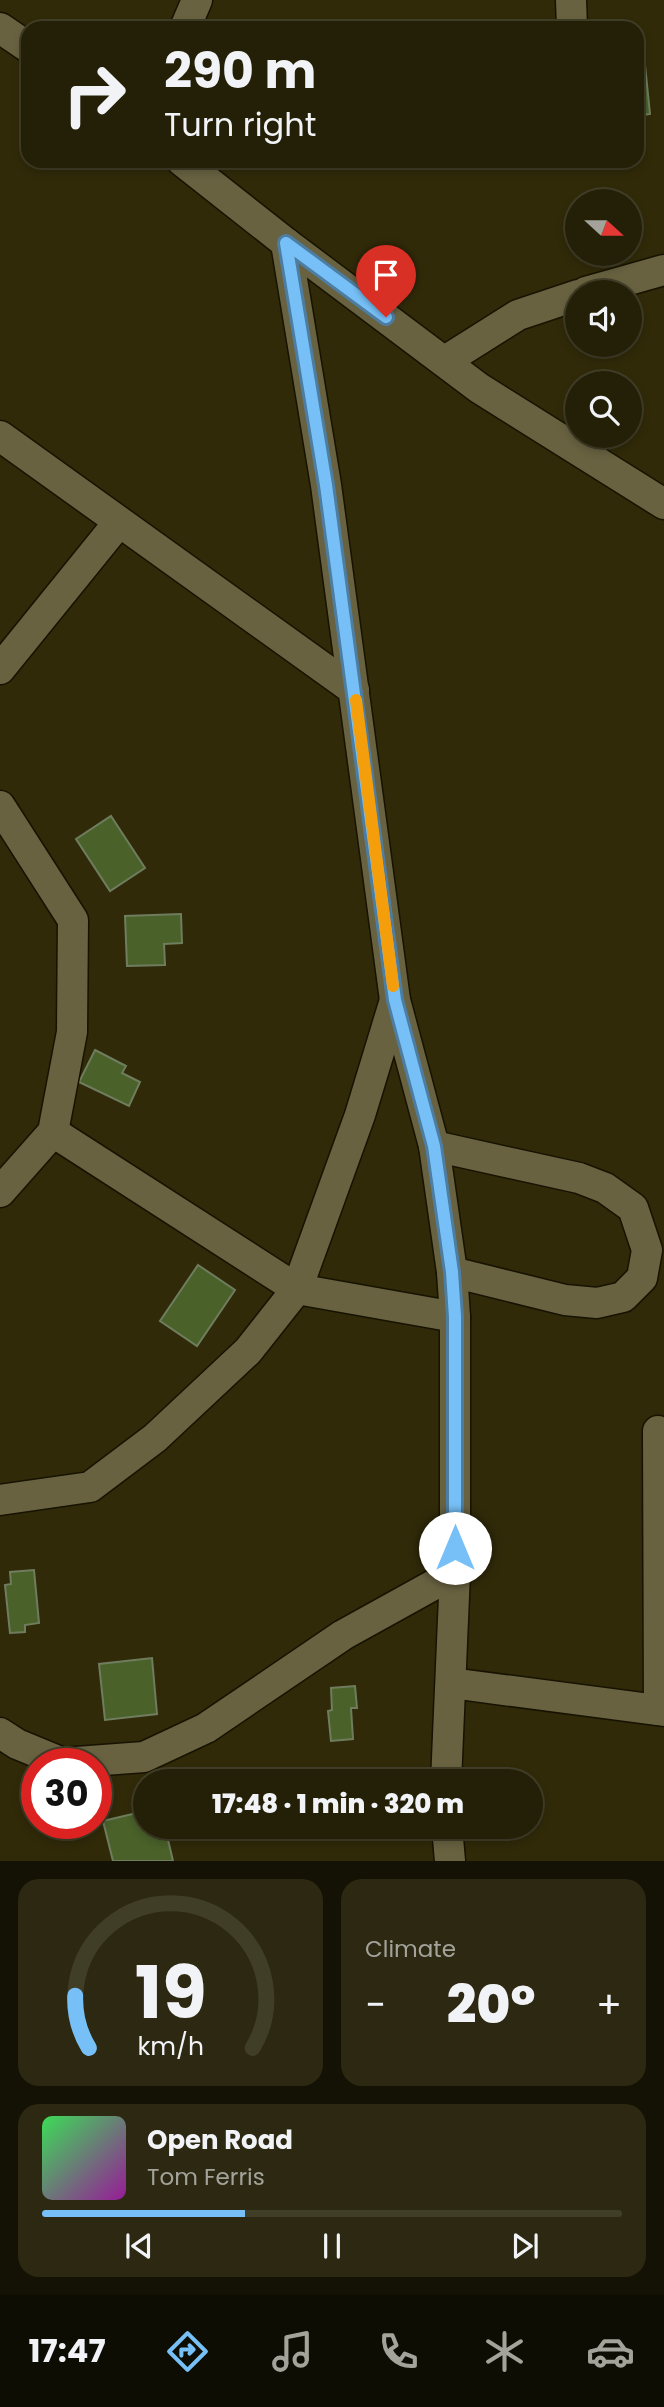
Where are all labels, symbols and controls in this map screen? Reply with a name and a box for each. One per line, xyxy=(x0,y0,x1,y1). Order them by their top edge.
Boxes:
text: 290 m xyxy=(164,37,316,105)
icon: right xyxy=(49,49,140,140)
text: Turn right xyxy=(164,102,316,147)
north arrow xyxy=(565,189,642,266)
map controls xyxy=(565,189,642,448)
pin xyxy=(356,245,416,317)
icon: arrive xyxy=(367,256,405,294)
button: sound xyxy=(565,280,642,357)
button: search xyxy=(565,371,642,448)
position arrow xyxy=(418,1511,492,1585)
speed limit sign: 30 xyxy=(21,1748,112,1839)
text: 17:48 · 1 min · 320 m xyxy=(212,1786,464,1822)
text: Climate xyxy=(365,1933,456,1965)
text: 19 xyxy=(134,1943,207,2044)
text: 20° xyxy=(447,1968,535,2041)
text: − xyxy=(365,1978,386,2031)
text: + xyxy=(596,1978,622,2031)
text: km/h xyxy=(137,2029,204,2064)
text: Open Road xyxy=(147,2122,293,2158)
text: Tom Ferris xyxy=(147,2161,265,2193)
icon: previous xyxy=(120,2227,158,2265)
icon: pause xyxy=(313,2227,351,2265)
icon: next xyxy=(506,2227,544,2265)
icon: directions xyxy=(163,2327,212,2376)
icon: music xyxy=(268,2327,317,2376)
icon: phone xyxy=(374,2327,423,2376)
icon: climate xyxy=(480,2327,529,2376)
icon: car xyxy=(586,2327,635,2376)
text: 17:47 xyxy=(28,2328,106,2373)

